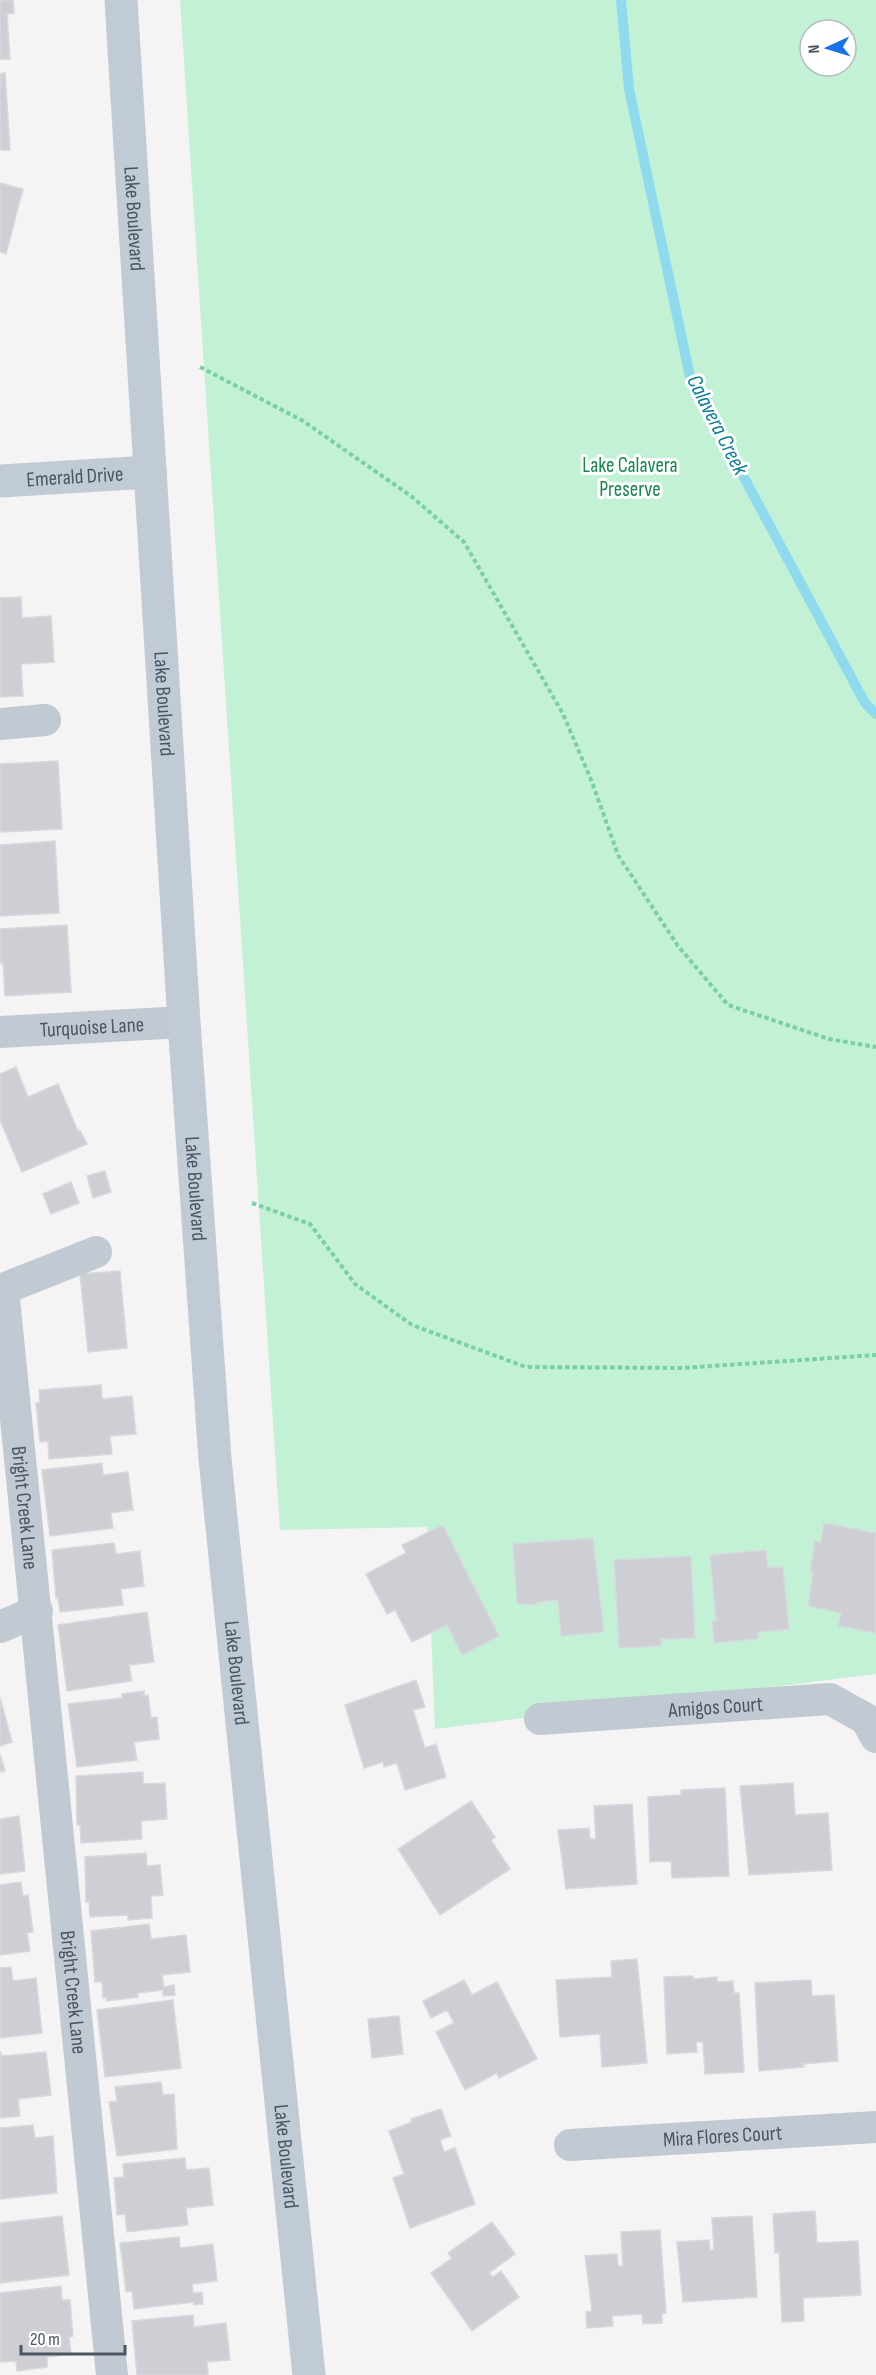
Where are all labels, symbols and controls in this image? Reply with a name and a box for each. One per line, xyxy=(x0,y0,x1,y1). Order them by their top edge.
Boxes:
north arrow xyxy=(798,18,858,78)
text: N xyxy=(805,44,824,54)
street label: Lake Boulevard xyxy=(119,166,150,272)
water label: Calavera Creek xyxy=(680,370,754,480)
park label: Lake Calavera Preserve xyxy=(582,453,678,502)
street label: Emerald Drive xyxy=(26,461,124,492)
street label: Lake Boulevard xyxy=(149,651,180,757)
street label: Turquoise Lane xyxy=(39,1012,145,1042)
street label: Lake Boulevard xyxy=(180,1135,212,1242)
street label: Bright Creek Lane xyxy=(6,1445,44,1571)
street label: Lake Boulevard xyxy=(219,1619,255,1726)
street label: Amigos Court xyxy=(666,1691,764,1723)
street label: Bright Creek Lane xyxy=(55,1929,92,2055)
street label: Lake Boulevard xyxy=(269,2103,304,2210)
street label: Mira Flores Court xyxy=(662,2120,783,2152)
scale bar xyxy=(21,2318,124,2356)
text: 20 m xyxy=(30,2329,60,2350)

